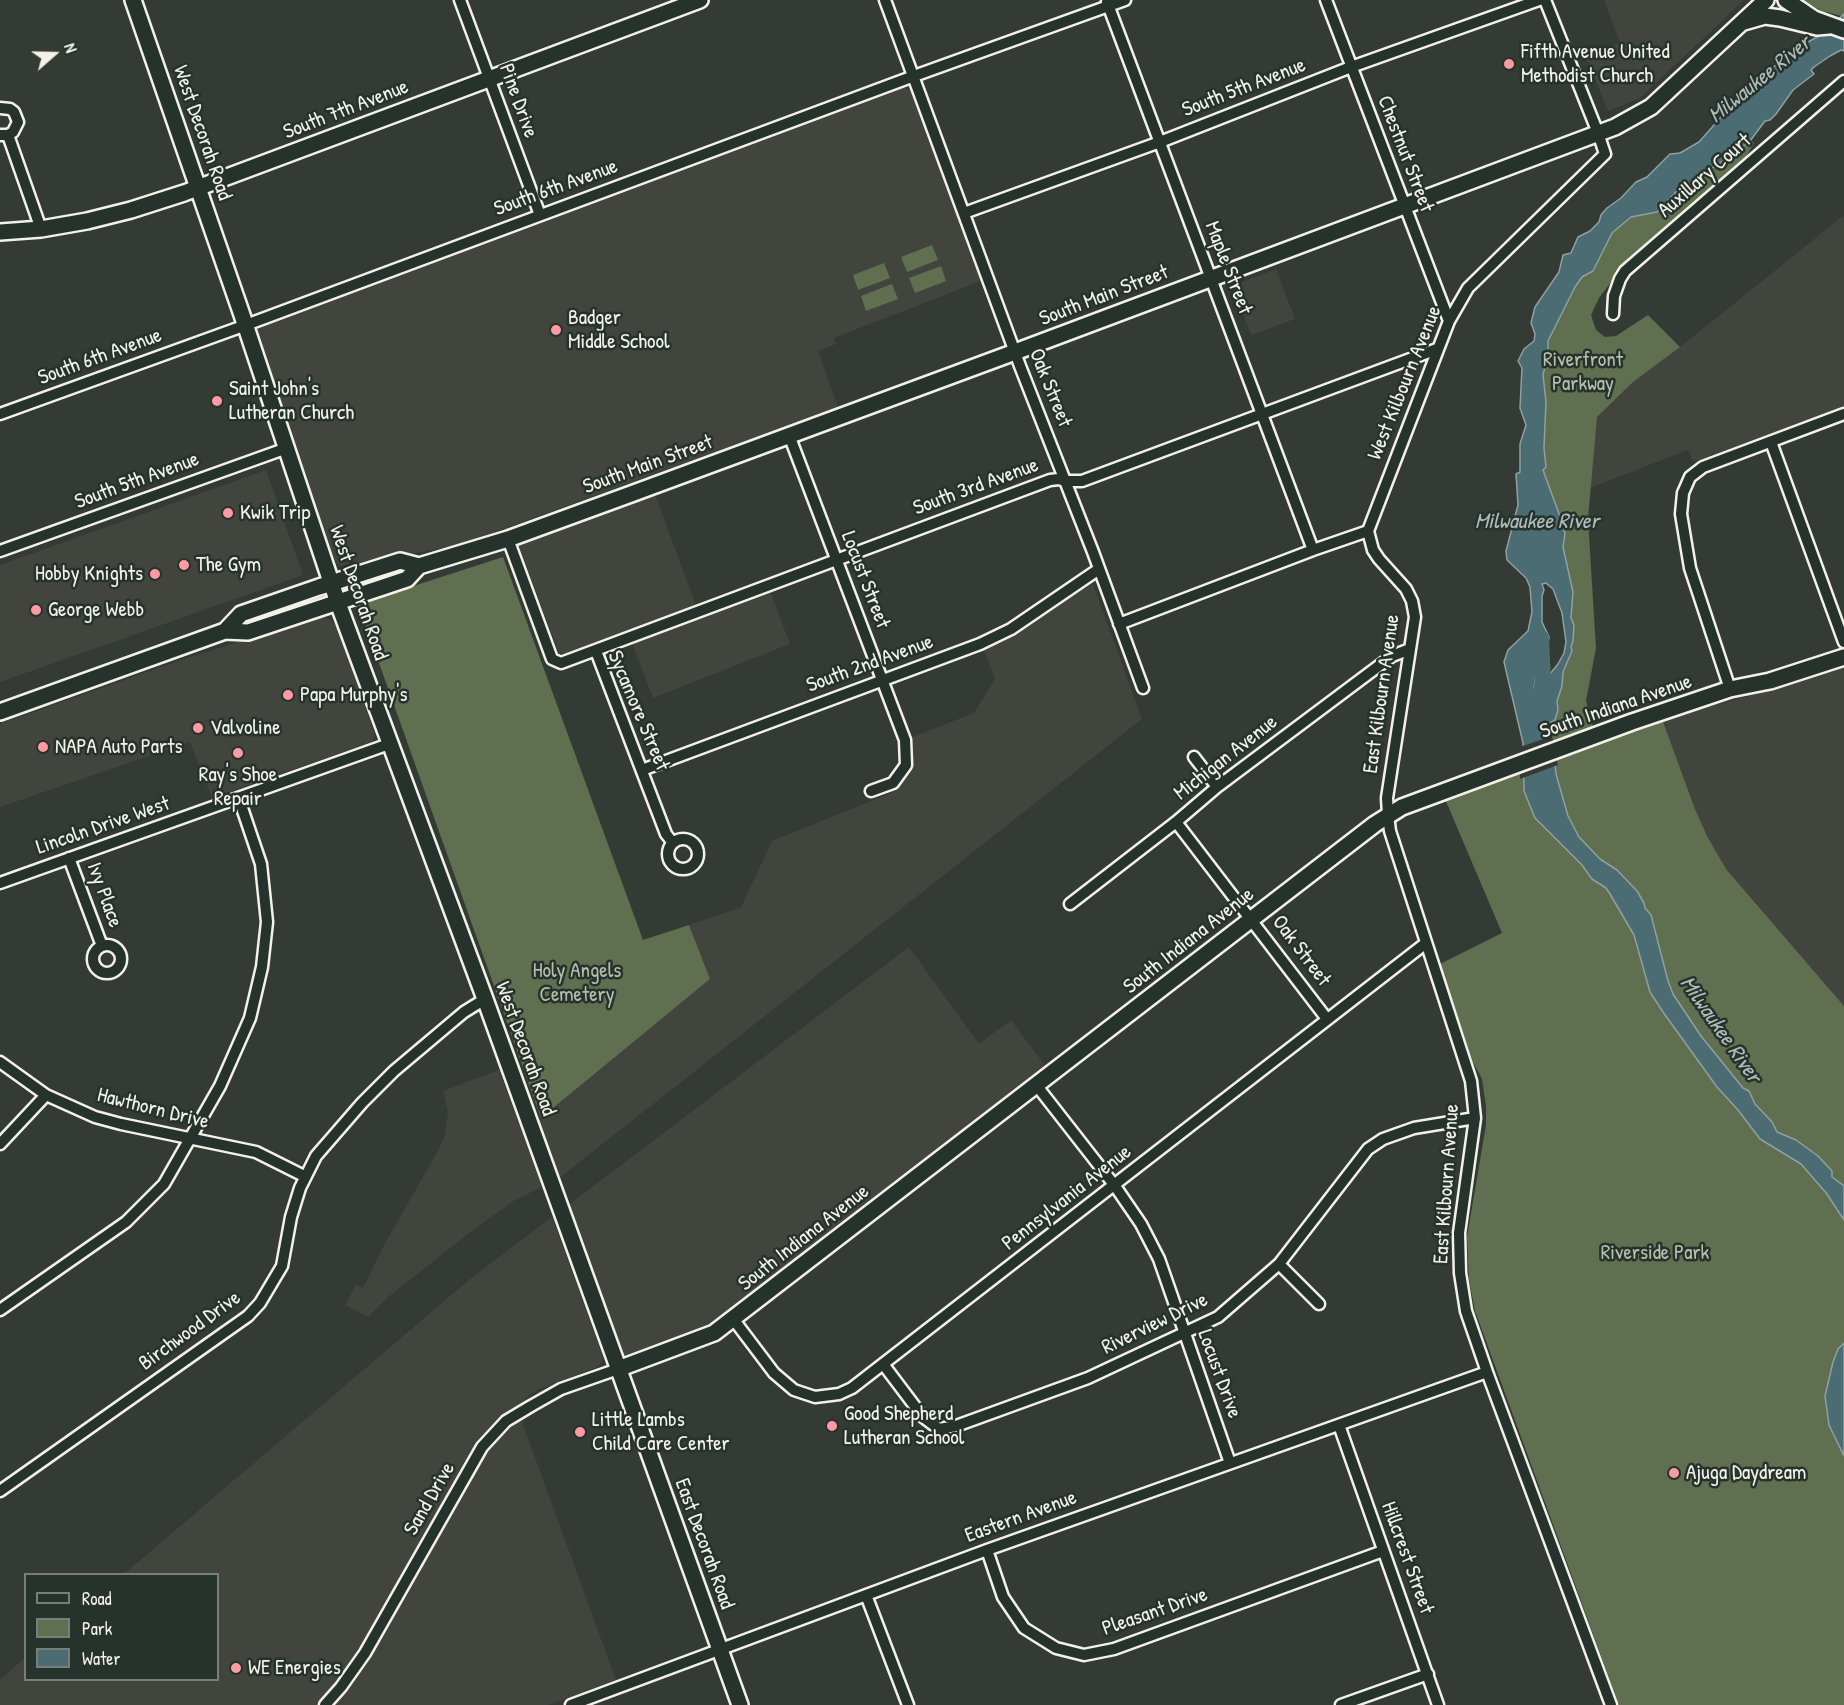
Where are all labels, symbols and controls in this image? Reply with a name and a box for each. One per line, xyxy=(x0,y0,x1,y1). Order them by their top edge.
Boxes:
north arrow xyxy=(24,24,84,84)
water label: Milwaukee River xyxy=(1703,31,1817,129)
place label: Fifth Avenue United Methodist Church xyxy=(1521,39,1670,89)
text: N xyxy=(59,40,83,56)
street label: South 5th Avenue xyxy=(1179,53,1309,123)
marker: Fifth Avenue United Methodist Church xyxy=(1502,57,1516,71)
street label: Pine Drive xyxy=(493,61,543,141)
street label: West Decorah Road xyxy=(167,62,237,204)
street label: South 7th Avenue xyxy=(280,75,412,145)
street label: Chestnut Street xyxy=(1371,92,1439,216)
street label: Auxillary Court xyxy=(1653,129,1757,223)
street label: South 6th Avenue xyxy=(491,154,621,222)
street label: Maple Street xyxy=(1199,218,1257,318)
street label: South Main Street xyxy=(1036,260,1172,332)
street label: West Kilbourn Avenue xyxy=(1363,302,1447,464)
place label: Badger Middle School xyxy=(568,305,669,355)
street label: South 6th Avenue xyxy=(35,323,165,391)
marker: Badger Middle School xyxy=(549,323,563,337)
street label: Oak Street xyxy=(1023,345,1077,431)
park label: Riverfront Parkway xyxy=(1543,347,1623,397)
place label: Saint John's Lutheran Church xyxy=(229,376,354,426)
marker: Saint John's Lutheran Church xyxy=(210,394,224,408)
street label: South Main Street xyxy=(580,430,716,500)
street label: South 5th Avenue xyxy=(71,447,203,515)
street label: South 3rd Avenue xyxy=(910,453,1042,521)
place label: Kwik Trip xyxy=(240,500,311,526)
marker: Kwik Trip xyxy=(221,506,235,520)
water label: Milwaukee River xyxy=(1475,509,1599,535)
street label: West Decorah Road xyxy=(323,522,393,664)
street label: Locust Street xyxy=(835,528,895,632)
place label: The Gym xyxy=(196,552,261,578)
marker: The Gym xyxy=(177,558,191,572)
place label: Hobby Knights xyxy=(35,561,143,587)
marker: Hobby Knights xyxy=(148,567,162,581)
place label: George Webb xyxy=(48,597,144,623)
marker: George Webb xyxy=(29,603,43,617)
street label: East Kilbourn Avenue xyxy=(1358,613,1406,775)
street label: South 2nd Avenue xyxy=(803,629,937,699)
street label: Sycamore Street xyxy=(601,647,675,775)
street label: South Indiana Avenue xyxy=(1537,669,1695,745)
place label: Papa Murphy's xyxy=(300,682,408,708)
marker: Papa Murphy's xyxy=(281,688,295,702)
street label: Michigan Avenue xyxy=(1169,710,1283,806)
place label: Valvoline xyxy=(210,715,281,741)
marker: Valvoline xyxy=(191,721,205,735)
place label: NAPA Auto Parts xyxy=(55,734,182,760)
marker: NAPA Auto Parts xyxy=(36,740,50,754)
marker: Ray's Shoe Repair xyxy=(231,746,245,760)
place label: Ray's Shoe Repair xyxy=(199,762,277,812)
street label: Lincoln Drive West xyxy=(33,791,173,861)
street label: Ivy Place xyxy=(81,859,127,931)
street label: South Indiana Avenue xyxy=(1119,882,1259,1000)
street label: Oak Street xyxy=(1266,911,1336,991)
park label: Holy Angels Cemetery xyxy=(533,958,621,1008)
water label: Milwaukee River xyxy=(1674,972,1766,1088)
street label: West Decorah Road xyxy=(489,979,561,1119)
street label: Hawthorn Drive xyxy=(95,1083,211,1135)
street label: East Kilbourn Avenue xyxy=(1429,1103,1465,1265)
street label: Pennsylvania Avenue xyxy=(997,1140,1137,1256)
street label: South Indiana Avenue xyxy=(734,1179,874,1297)
park label: Riverside Park xyxy=(1601,1240,1709,1266)
street label: Birchwood Drive xyxy=(134,1286,246,1376)
street label: Riverview Drive xyxy=(1098,1288,1212,1360)
street label: Locust Drive xyxy=(1191,1326,1247,1422)
place label: Good Shepherd Lutheran School xyxy=(844,1401,964,1451)
place label: Little Lambs Child Care Center xyxy=(592,1407,730,1457)
marker: Good Shepherd Lutheran School xyxy=(825,1419,839,1433)
marker: Little Lambs Child Care Center xyxy=(573,1425,587,1439)
street label: Sand Drive xyxy=(399,1458,461,1540)
place label: Ajuga Daydream xyxy=(1686,1460,1806,1486)
marker: Ajuga Daydream xyxy=(1667,1466,1681,1480)
street label: East Decorah Road xyxy=(669,1475,739,1613)
street label: Eastern Avenue xyxy=(962,1485,1080,1549)
street label: Hillcrest Street xyxy=(1375,1499,1439,1617)
legend xyxy=(24,1573,219,1681)
street label: Pleasant Drive xyxy=(1099,1582,1211,1642)
text: Road xyxy=(82,1586,112,1611)
text: Park xyxy=(82,1616,112,1641)
text: Water xyxy=(82,1646,120,1671)
place label: WE Energies xyxy=(248,1655,341,1681)
marker: WE Energies xyxy=(229,1661,243,1675)

